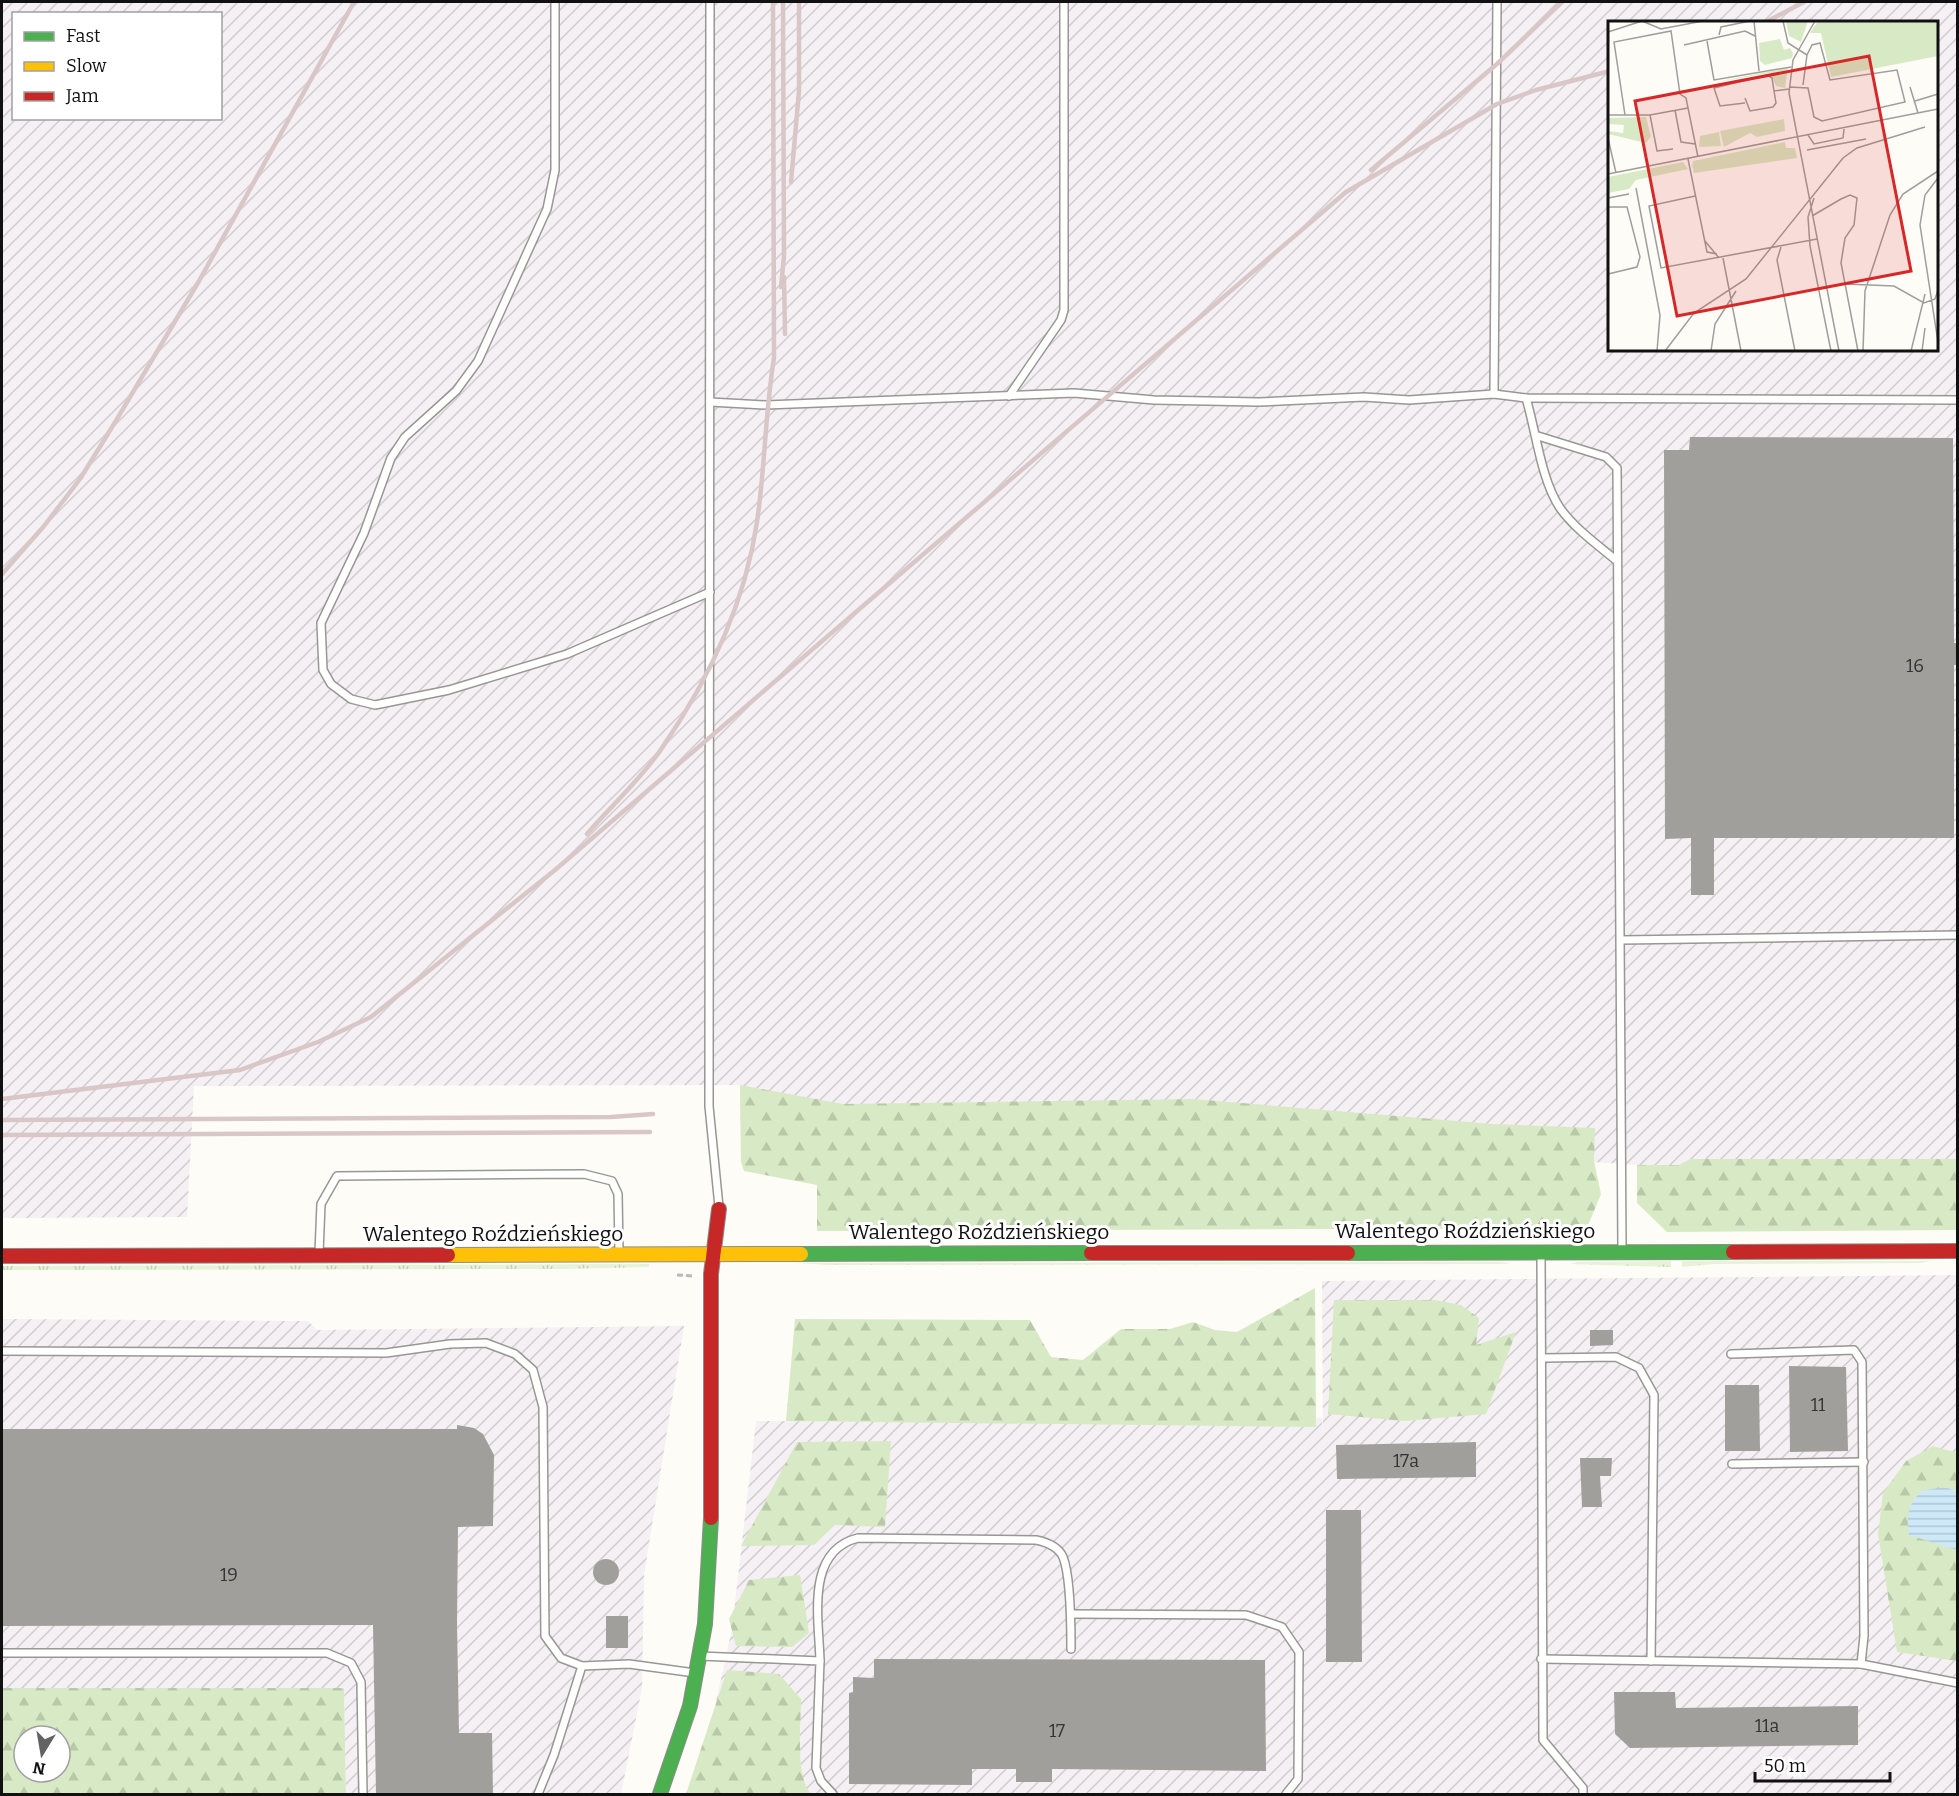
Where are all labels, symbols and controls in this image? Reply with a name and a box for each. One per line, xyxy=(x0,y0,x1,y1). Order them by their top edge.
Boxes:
legend xyxy=(12,12,222,120)
inset map xyxy=(1608,21,1938,351)
text: Fast xyxy=(66,25,101,47)
text: Slow xyxy=(66,55,107,77)
text: Jam xyxy=(65,85,99,107)
house number: 16 xyxy=(1906,655,1924,677)
street label: Walentego Roździeńskiego xyxy=(1335,1218,1595,1244)
street label: Walentego Roździeńskiego xyxy=(849,1219,1109,1245)
street label: Walentego Roździeńskiego xyxy=(363,1221,623,1247)
house number: 11 xyxy=(1811,1394,1826,1416)
house number: 17a xyxy=(1393,1450,1419,1472)
house number: 19 xyxy=(220,1564,238,1586)
house number: 11a xyxy=(1755,1715,1779,1737)
house number: 17 xyxy=(1049,1720,1065,1742)
north arrow xyxy=(12,1724,72,1784)
scale bar xyxy=(1755,1745,1890,1783)
text: 50 m xyxy=(1764,1755,1806,1777)
text: N xyxy=(31,1758,47,1779)

